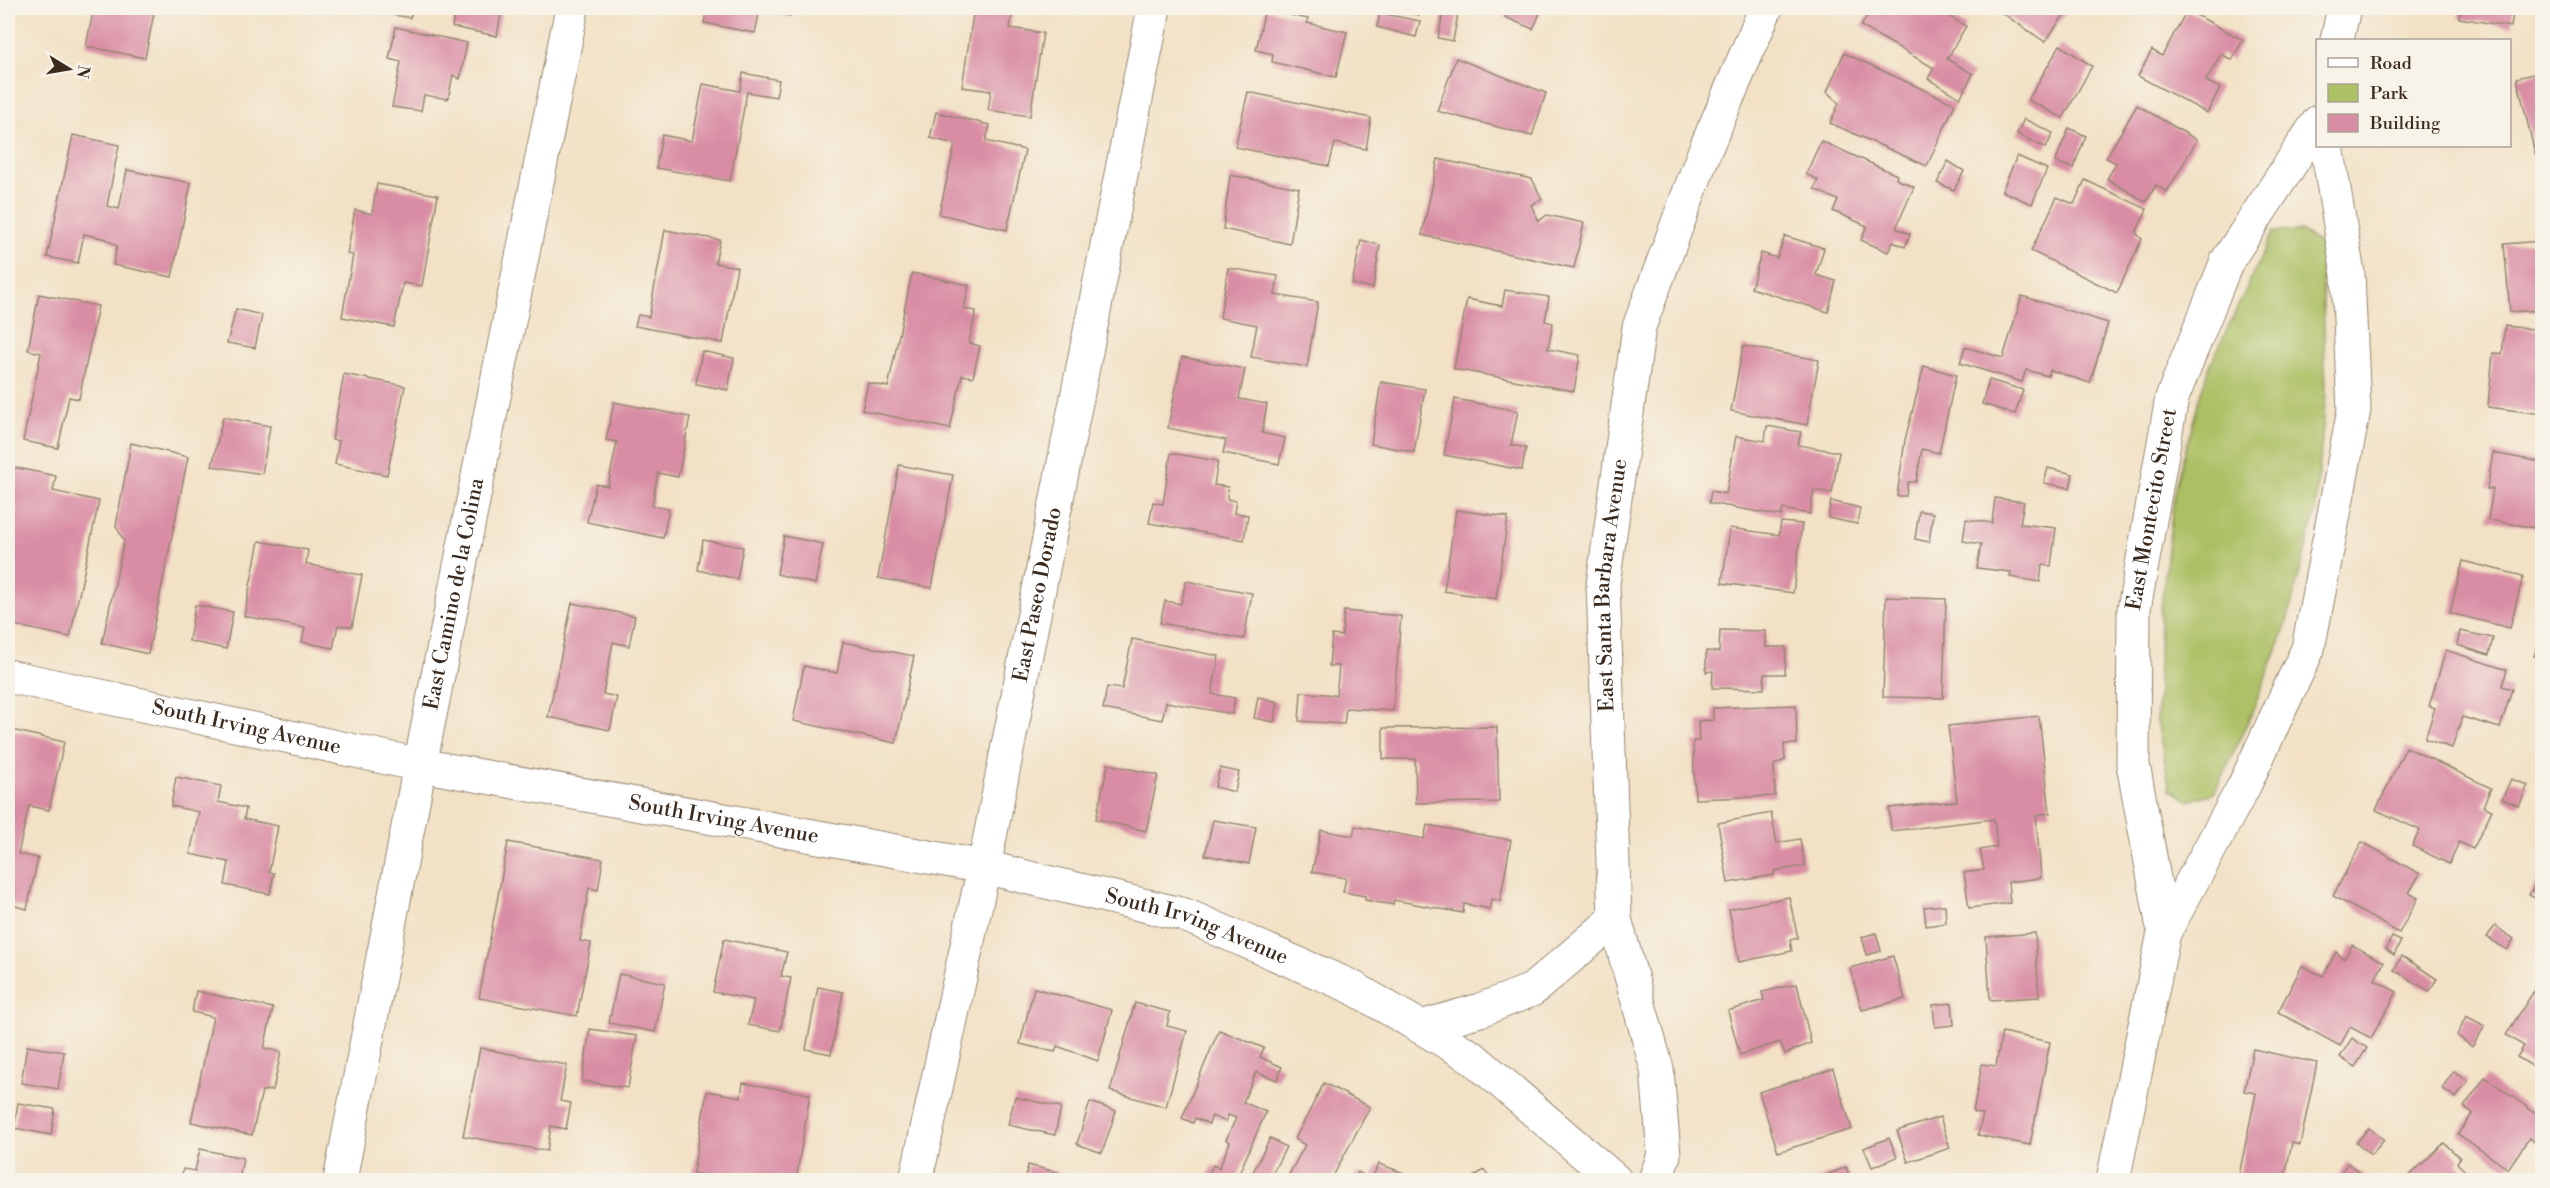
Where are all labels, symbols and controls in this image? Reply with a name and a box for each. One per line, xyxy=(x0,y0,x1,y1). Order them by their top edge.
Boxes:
north arrow xyxy=(39,39,99,99)
legend xyxy=(2316,39,2511,147)
text: Road xyxy=(2370,52,2413,75)
text: N xyxy=(72,64,94,80)
text: Park xyxy=(2370,82,2409,105)
text: Building xyxy=(2369,112,2441,135)
street label: East Montecito Street xyxy=(2121,406,2183,613)
street label: East Santa Barbara Avenue xyxy=(1590,457,1633,712)
street label: East Camino de la Colina xyxy=(418,475,490,712)
street label: East Paseo Dorado xyxy=(1008,505,1068,684)
street label: South Irving Avenue xyxy=(150,694,343,761)
street label: South Irving Avenue xyxy=(626,790,821,850)
street label: South Irving Avenue xyxy=(1103,883,1292,971)

